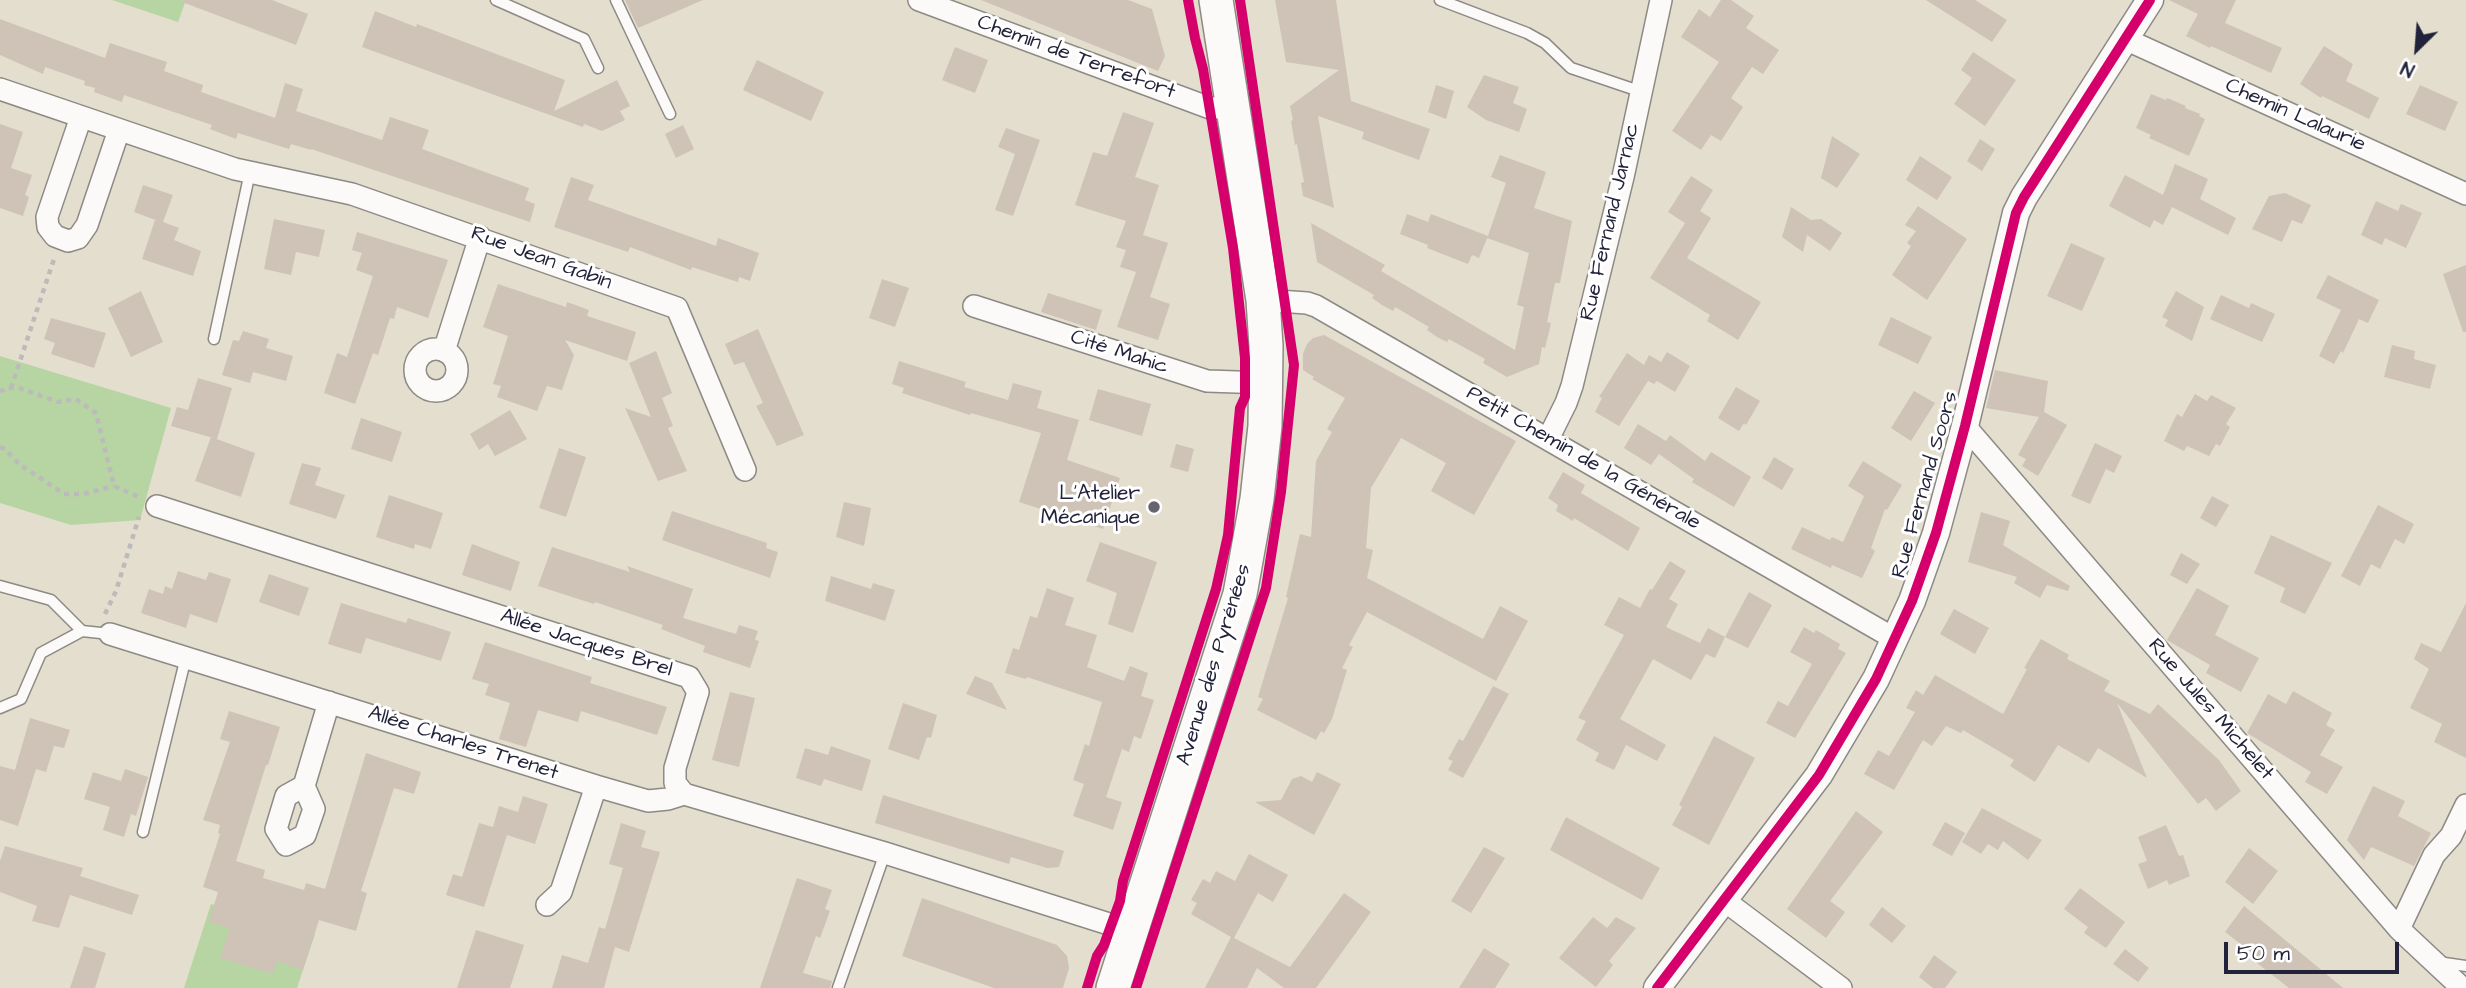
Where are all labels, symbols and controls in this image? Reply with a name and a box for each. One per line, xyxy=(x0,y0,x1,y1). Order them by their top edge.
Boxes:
street label: Chemin de Terrefort xyxy=(974,10,1178,106)
north arrow xyxy=(2382,14,2452,84)
text: N xyxy=(2397,54,2419,83)
street label: Chemin Lalaurie xyxy=(2221,74,2369,158)
street label: Rue Fernand Jarnac xyxy=(1576,121,1646,323)
street label: Rue Jean Gabin xyxy=(467,222,615,296)
street label: Cité Mahic xyxy=(1067,325,1171,381)
street label: Petit Chemin de la Générale xyxy=(1462,382,1704,536)
street label: Rue Fernand Soors xyxy=(1887,389,1965,581)
place label: L'Atelier Mécanique xyxy=(1041,482,1140,532)
marker: L'Atelier Mécanique xyxy=(1146,499,1162,515)
street label: Avenue des Pyrénées xyxy=(1172,561,1258,769)
street label: Allée Jacques Brel xyxy=(497,604,675,684)
street label: Rue Jules Michelet xyxy=(2142,634,2278,786)
street label: Allée Charles Trenet xyxy=(365,701,561,787)
scale bar xyxy=(2228,928,2403,972)
text: 50 m xyxy=(2237,939,2290,968)

